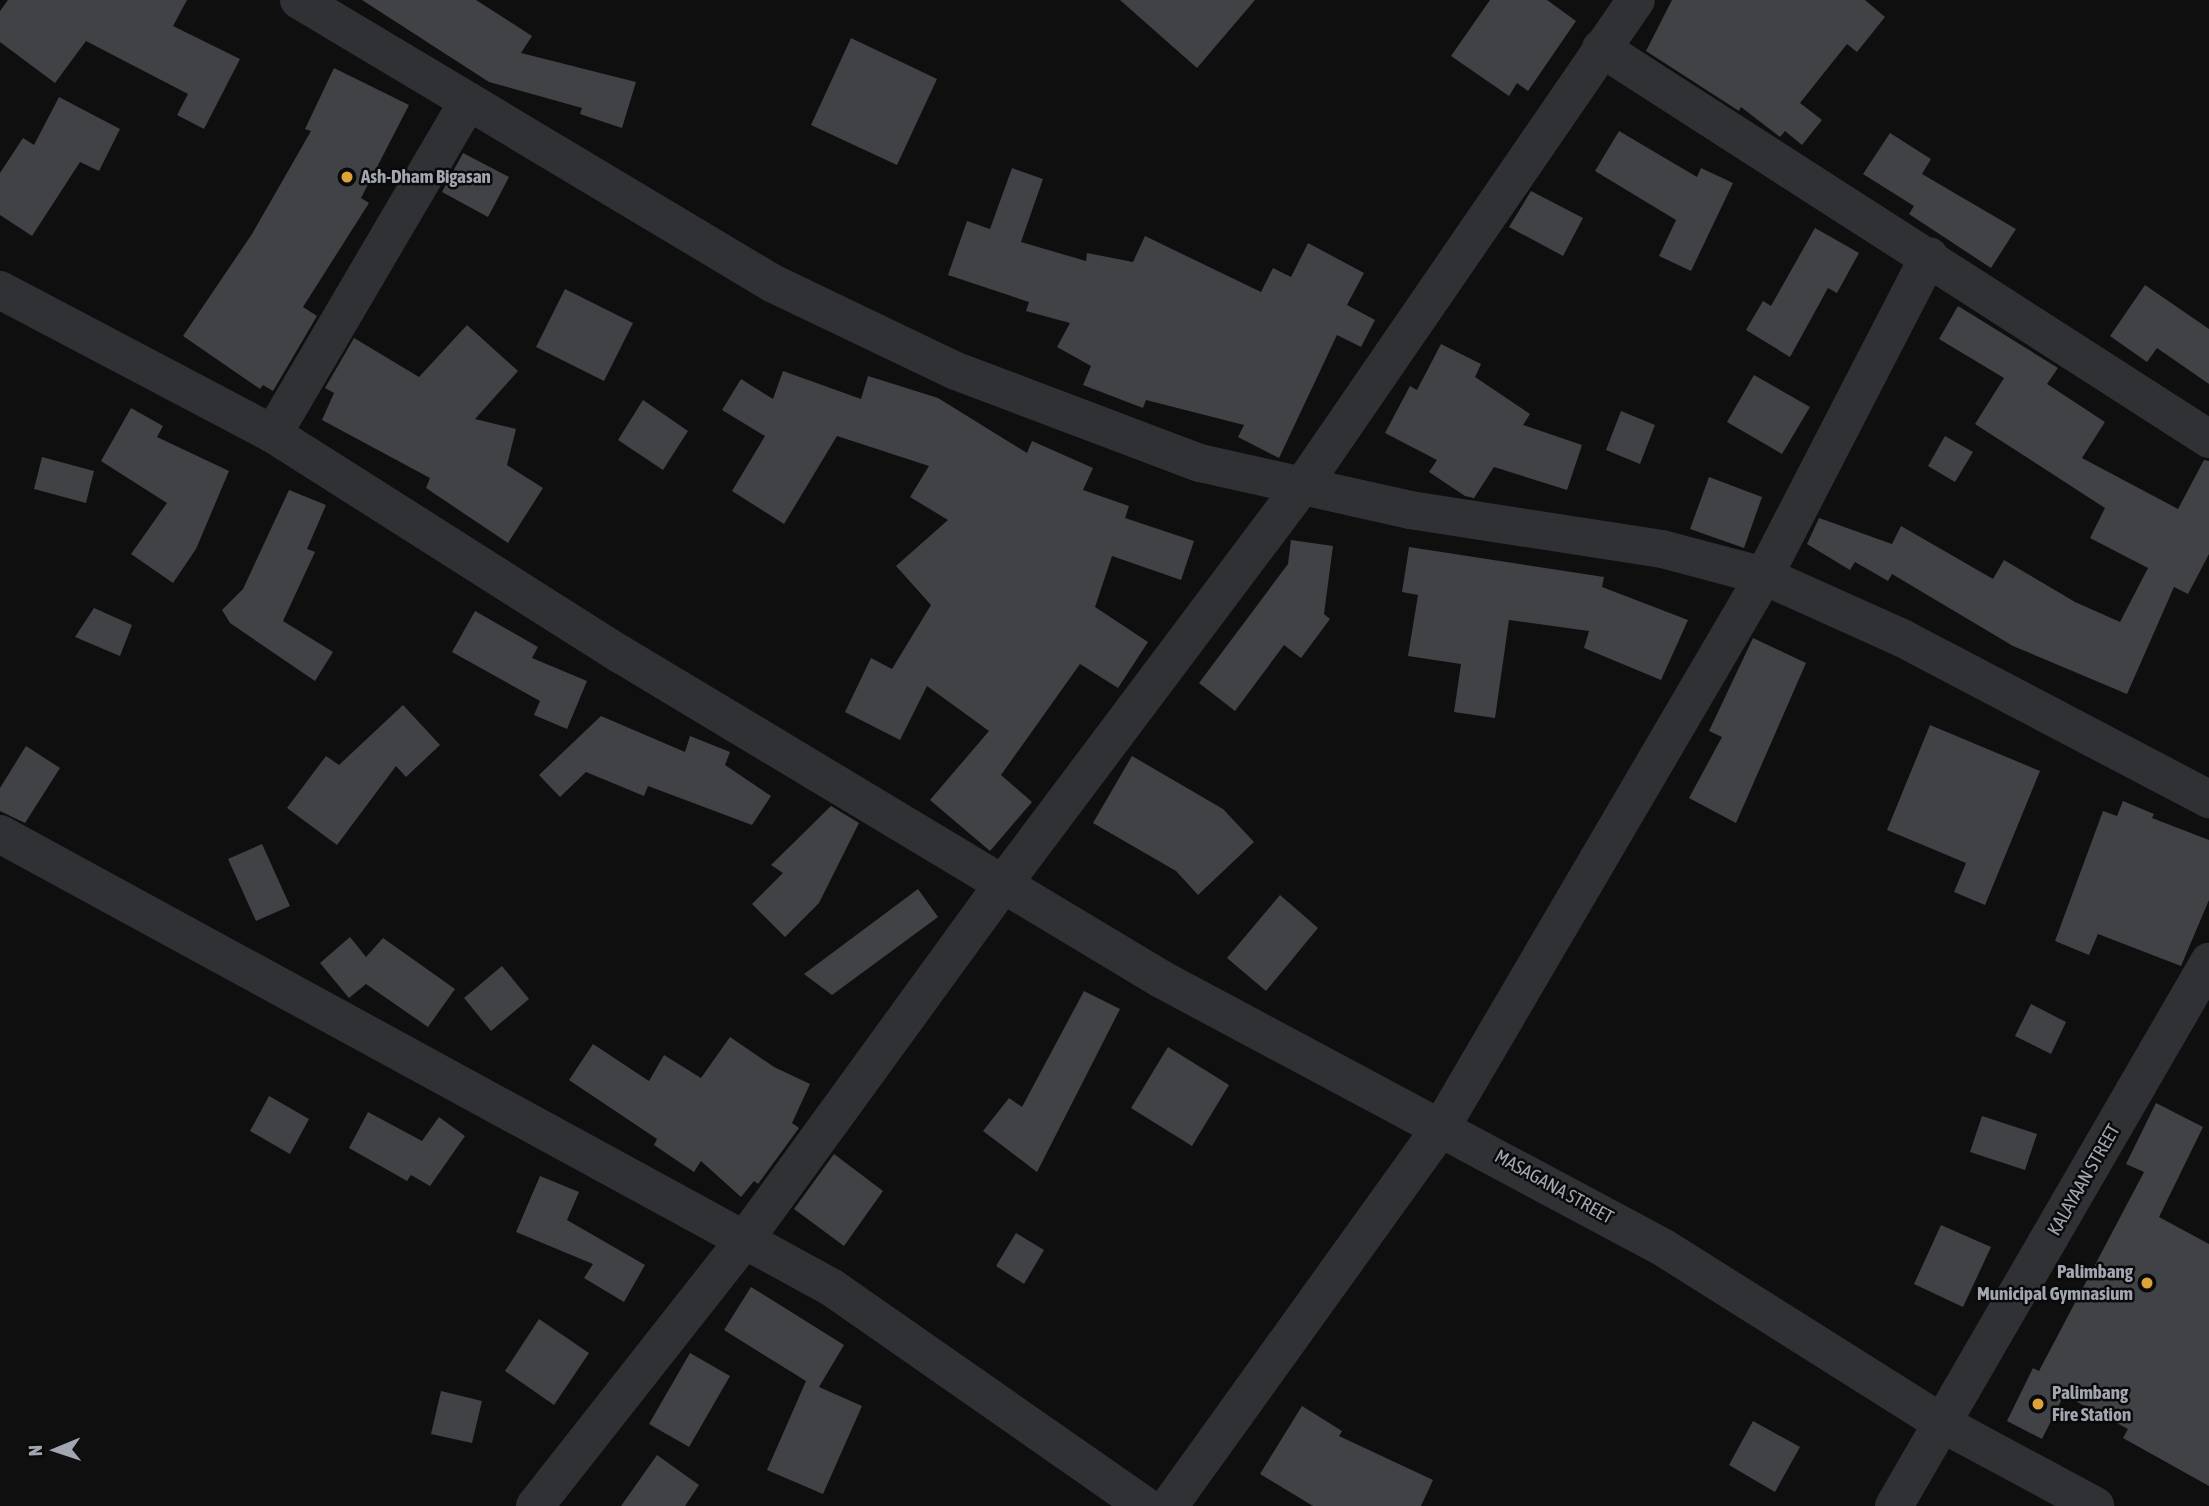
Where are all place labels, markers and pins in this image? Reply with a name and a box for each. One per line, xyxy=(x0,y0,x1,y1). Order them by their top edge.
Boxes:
place label: Ash-Dham Bigasan xyxy=(361,166,491,188)
marker: Ash-Dham Bigasan xyxy=(339,169,355,185)
place label: Palimbang Municipal Gymnasium xyxy=(1977,1261,2133,1305)
marker: Palimbang Municipal Gymnasium xyxy=(2139,1275,2155,1291)
place label: Palimbang Fire Station xyxy=(2052,1382,2131,1426)
marker: Palimbang Fire Station xyxy=(2030,1396,2046,1412)

